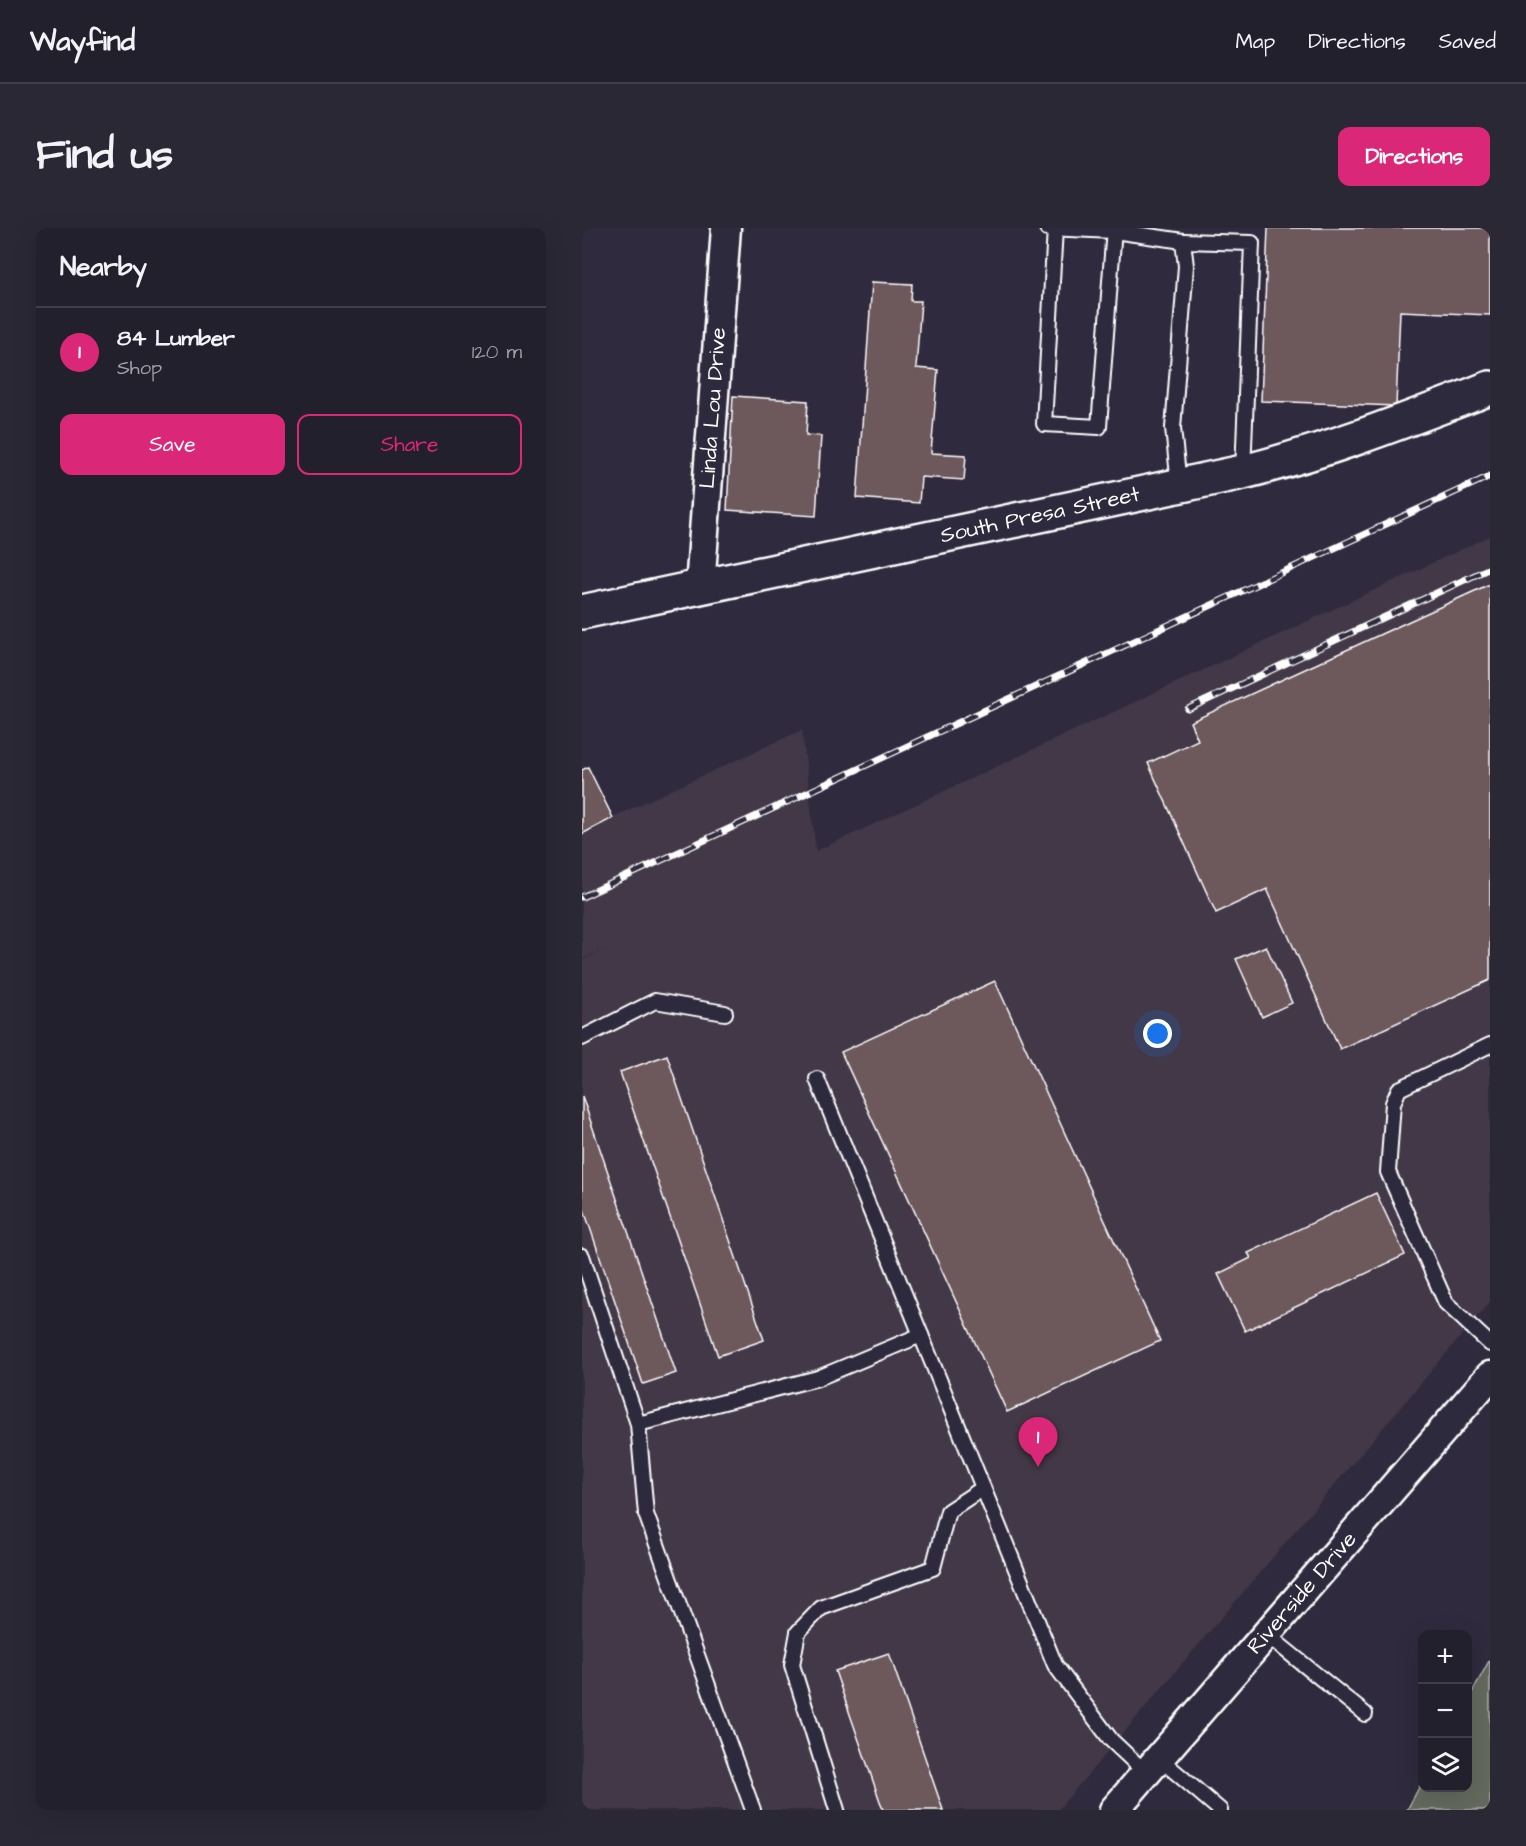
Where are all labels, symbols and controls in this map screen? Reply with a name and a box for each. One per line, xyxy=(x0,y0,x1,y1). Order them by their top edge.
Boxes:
text: Wayfind xyxy=(30,22,135,61)
text: Map xyxy=(1235,27,1275,56)
text: Directions xyxy=(1308,27,1406,56)
text: Saved xyxy=(1439,27,1496,56)
text: Find us xyxy=(36,127,173,185)
button: Directions xyxy=(1338,127,1490,186)
text: Nearby xyxy=(60,249,147,285)
text: 84 Lumber xyxy=(117,323,235,354)
street label: Linda Lou Drive xyxy=(692,326,734,490)
text: 1 xyxy=(78,338,81,366)
text: 120 m xyxy=(472,338,522,366)
text: Shop xyxy=(117,354,162,382)
button: Save xyxy=(60,414,285,475)
button: Share xyxy=(297,414,522,475)
street label: South Presa Street xyxy=(937,479,1143,551)
your location xyxy=(1143,1019,1172,1048)
pin: 1 xyxy=(1018,1418,1058,1467)
street label: Riverside Drive xyxy=(1240,1525,1364,1661)
map controls xyxy=(1418,1630,1472,1792)
button: + xyxy=(1418,1630,1472,1684)
button: − xyxy=(1418,1684,1472,1738)
button: layers xyxy=(1418,1738,1472,1792)

